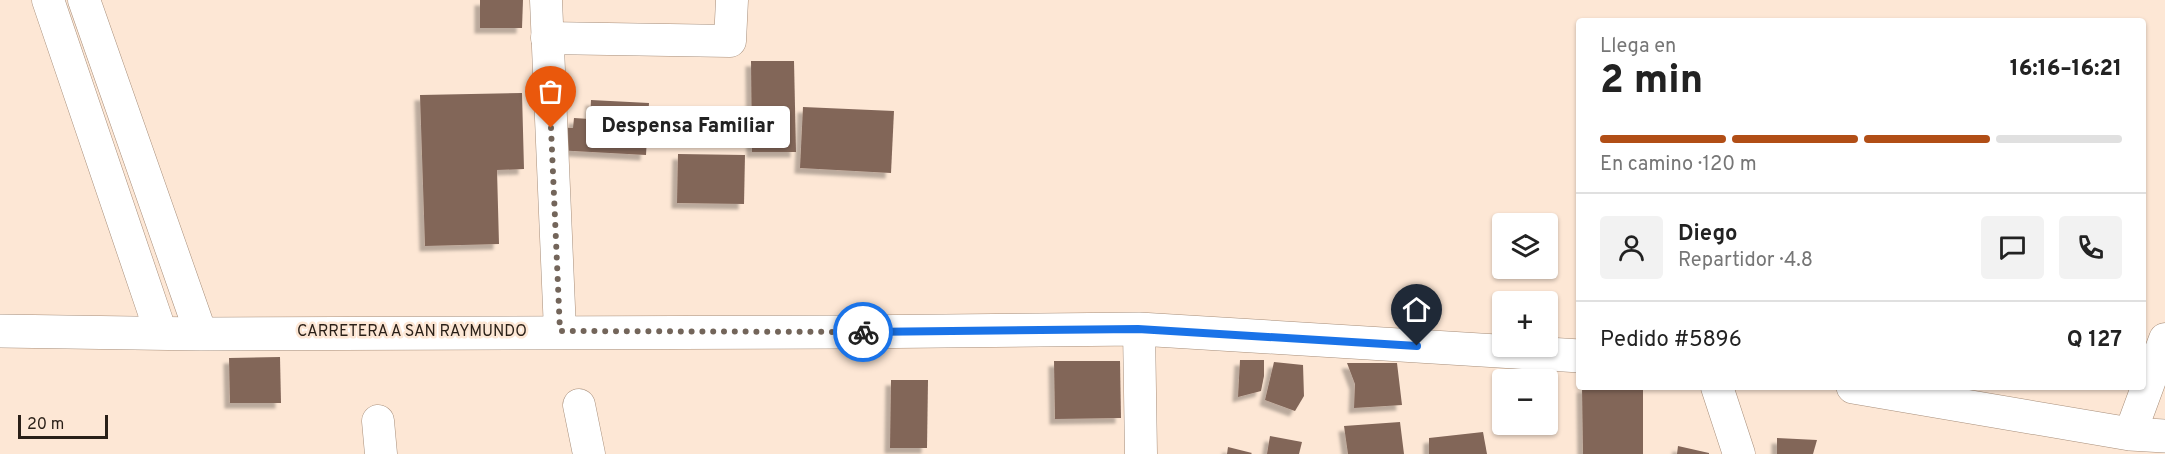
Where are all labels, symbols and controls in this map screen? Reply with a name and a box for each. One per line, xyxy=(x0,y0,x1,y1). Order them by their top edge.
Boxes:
text: Llega en xyxy=(1600,34,1676,60)
text: 16:16–16:21 xyxy=(2010,56,2122,83)
text: 2 min xyxy=(1600,58,1703,107)
pin xyxy=(525,66,576,128)
icon: bag xyxy=(534,75,567,108)
callout: Despensa Familiar xyxy=(587,107,791,149)
text: Despensa Familiar xyxy=(601,114,775,140)
text: En camino · 120 m xyxy=(1600,152,1757,178)
map controls xyxy=(1492,213,1558,435)
button: layers xyxy=(1492,213,1558,279)
button: person xyxy=(1600,216,1663,279)
button: chat xyxy=(1981,216,2044,279)
button: phone xyxy=(2059,216,2122,279)
text: Diego xyxy=(1678,221,1737,248)
text: Repartidor · 4.8 xyxy=(1678,248,1813,274)
pin xyxy=(1391,284,1442,346)
button: + xyxy=(1492,291,1558,357)
icon: home xyxy=(1400,293,1433,326)
courier xyxy=(833,302,893,362)
icon: bike xyxy=(847,316,880,349)
street label: CARRETERA A SAN RAYMUNDO xyxy=(297,322,527,342)
text: Pedido #5896 xyxy=(1600,327,1742,354)
text: Q 127 xyxy=(2067,327,2122,354)
button: − xyxy=(1492,369,1558,435)
scale bar xyxy=(18,412,108,440)
text: 20 m xyxy=(27,415,64,435)

